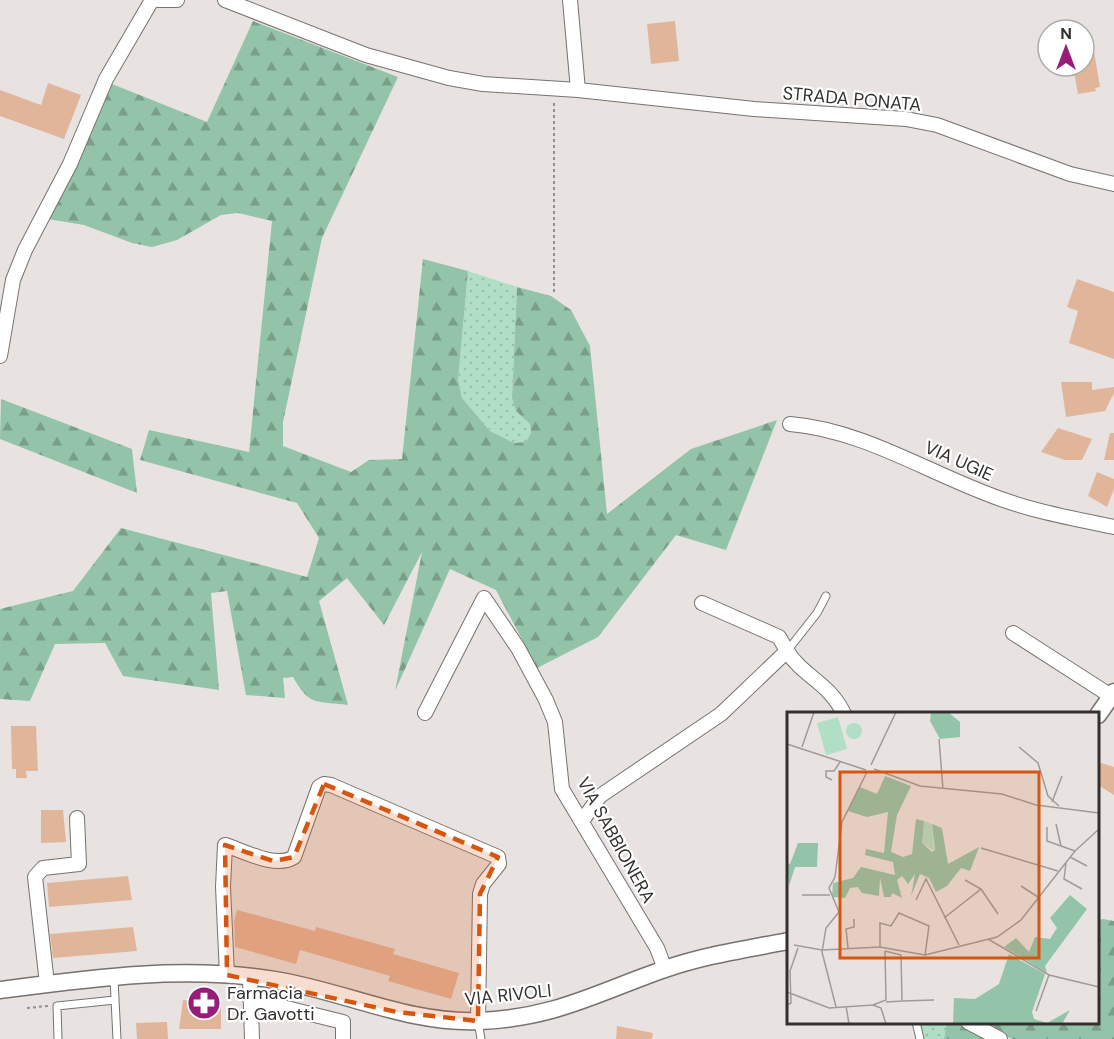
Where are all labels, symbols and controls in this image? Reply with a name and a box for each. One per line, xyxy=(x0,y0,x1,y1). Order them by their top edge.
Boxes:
north arrow xyxy=(1036,18,1096,78)
text: N xyxy=(1060,23,1072,44)
street label: STRADA PONATA xyxy=(782,81,922,117)
street label: VIA UGIE xyxy=(921,435,997,487)
inset map xyxy=(787,712,1099,1024)
street label: VIA SABBIONERA xyxy=(571,773,661,907)
street label: VIA RIVOLI xyxy=(463,979,553,1011)
place label: Farmacia Dr. Gavotti xyxy=(227,981,315,1026)
pharmacy icon: Farmacia Dr. Gavotti xyxy=(186,985,222,1021)

